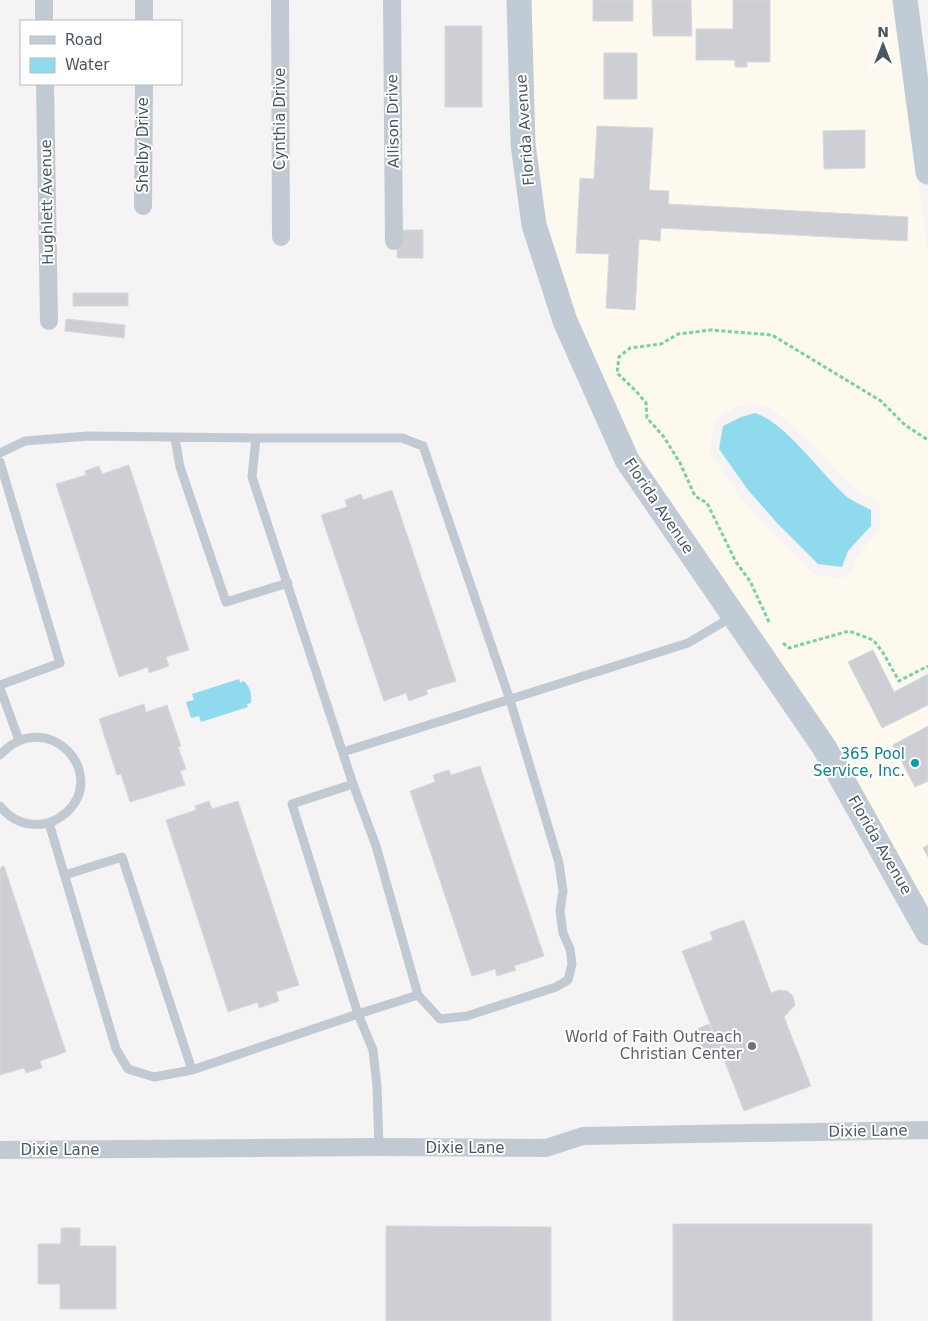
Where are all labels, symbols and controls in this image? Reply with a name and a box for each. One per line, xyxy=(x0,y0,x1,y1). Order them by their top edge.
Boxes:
legend xyxy=(20,20,182,85)
north arrow xyxy=(858,20,908,70)
text: N xyxy=(877,24,889,40)
text: Road xyxy=(65,31,103,49)
text: Water xyxy=(65,56,110,74)
street label: Cynthia Drive xyxy=(271,68,289,170)
street label: Allison Drive xyxy=(383,74,403,168)
street label: Florida Avenue xyxy=(512,74,538,186)
street label: Shelby Drive xyxy=(134,97,152,193)
street label: Hughlett Avenue xyxy=(37,139,57,265)
street label: Florida Avenue xyxy=(620,455,698,557)
place label: 365 Pool Service, Inc. xyxy=(813,745,905,780)
marker: 365 Pool Service, Inc. xyxy=(909,757,921,769)
street label: Florida Avenue xyxy=(844,792,916,898)
place label: World of Faith Outreach Christian Center xyxy=(565,1028,743,1063)
marker: World of Faith Outreach Christian Center xyxy=(746,1040,758,1052)
street label: Dixie Lane xyxy=(828,1121,908,1141)
street label: Dixie Lane xyxy=(425,1139,505,1157)
street label: Dixie Lane xyxy=(20,1141,100,1159)

